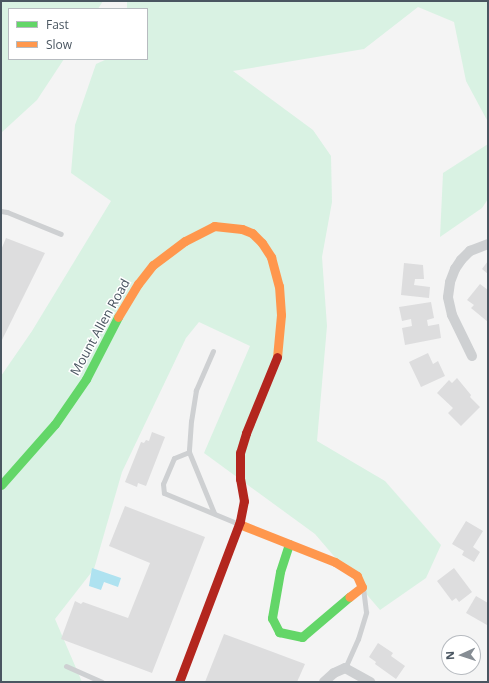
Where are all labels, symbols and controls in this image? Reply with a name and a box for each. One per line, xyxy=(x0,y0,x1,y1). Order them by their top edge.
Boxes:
legend xyxy=(8,8,148,60)
text: Fast xyxy=(46,16,69,33)
text: Slow xyxy=(46,36,72,53)
street label: Mount Allen Road xyxy=(67,276,133,378)
north arrow xyxy=(441,635,481,675)
text: N xyxy=(442,651,457,660)

